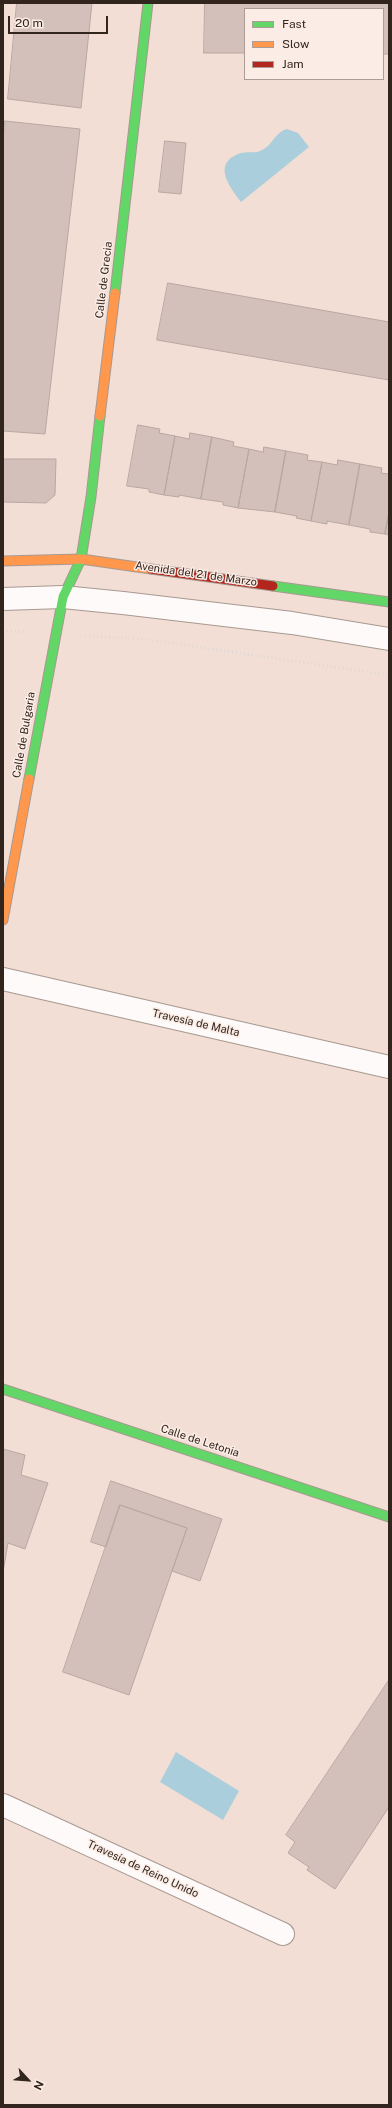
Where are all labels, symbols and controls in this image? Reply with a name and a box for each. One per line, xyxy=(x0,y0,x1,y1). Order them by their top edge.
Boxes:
scale bar xyxy=(10,8,110,34)
legend xyxy=(244,8,384,80)
text: 20 m xyxy=(15,16,43,30)
text: Fast xyxy=(282,17,306,31)
text: Slow xyxy=(282,37,309,51)
text: Jam xyxy=(282,57,304,71)
street label: Calle de Grecia xyxy=(93,241,115,319)
street label: Avenida del 21 de Marzo xyxy=(134,559,258,589)
street label: Calle de Bulgaria xyxy=(10,691,38,779)
street label: Travesía de Malta xyxy=(151,1007,241,1039)
street label: Calle de Letonia xyxy=(159,1422,241,1460)
street label: Travesía de Reino Unido xyxy=(85,1837,201,1901)
north arrow xyxy=(8,2060,48,2100)
text: N xyxy=(32,2079,46,2092)

